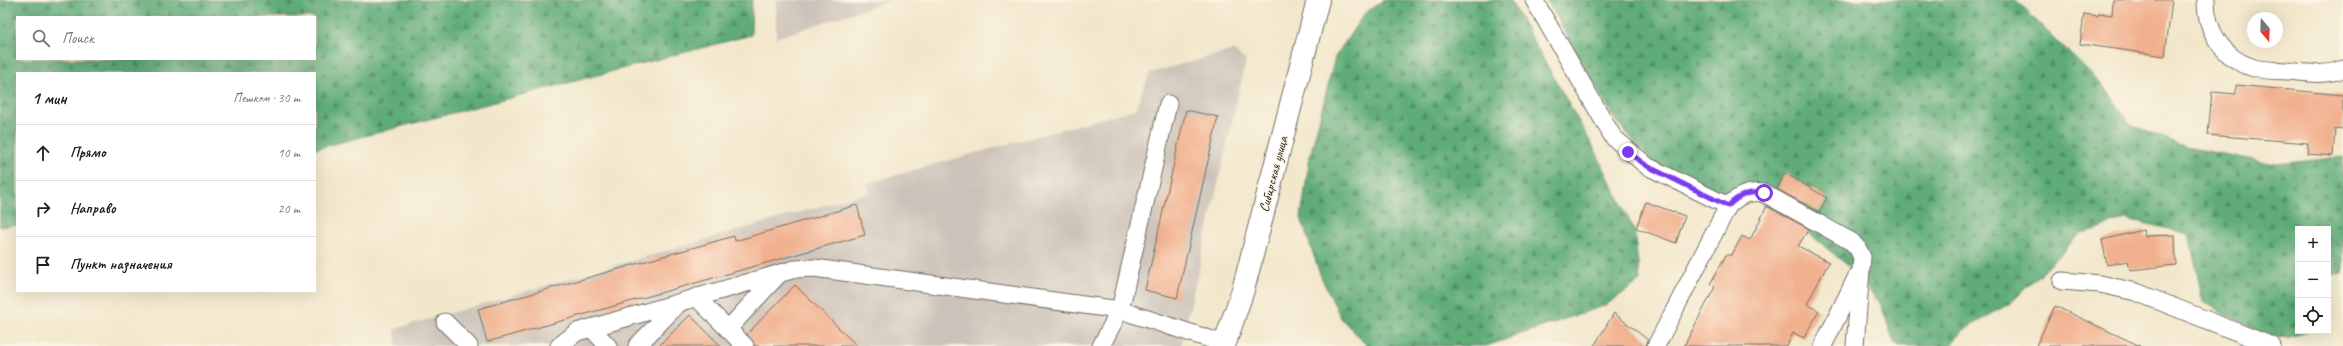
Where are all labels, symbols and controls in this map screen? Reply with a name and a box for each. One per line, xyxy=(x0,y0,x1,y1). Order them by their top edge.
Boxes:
north arrow xyxy=(2247,12,2283,48)
search box xyxy=(16,16,316,60)
icon: search xyxy=(30,27,52,49)
text: Поиск xyxy=(62,29,94,48)
text: 1 мин xyxy=(32,88,67,109)
text: Пешком · 30 m xyxy=(233,90,300,106)
street label: Сибирская улица xyxy=(1255,134,1292,214)
icon: ahead xyxy=(32,142,54,164)
text: Прямо xyxy=(70,143,106,162)
route end xyxy=(1619,143,1637,161)
text: 10 m xyxy=(278,145,300,161)
route start xyxy=(1755,184,1773,202)
icon: right xyxy=(32,198,54,220)
text: Направо xyxy=(70,199,116,218)
text: 20 m xyxy=(278,201,300,217)
map controls xyxy=(2295,226,2331,334)
button: + xyxy=(2295,226,2331,262)
icon: arrive xyxy=(32,254,54,276)
text: Пункт назначения xyxy=(70,255,172,274)
button: − xyxy=(2295,262,2331,298)
button: locate xyxy=(2295,298,2331,334)

